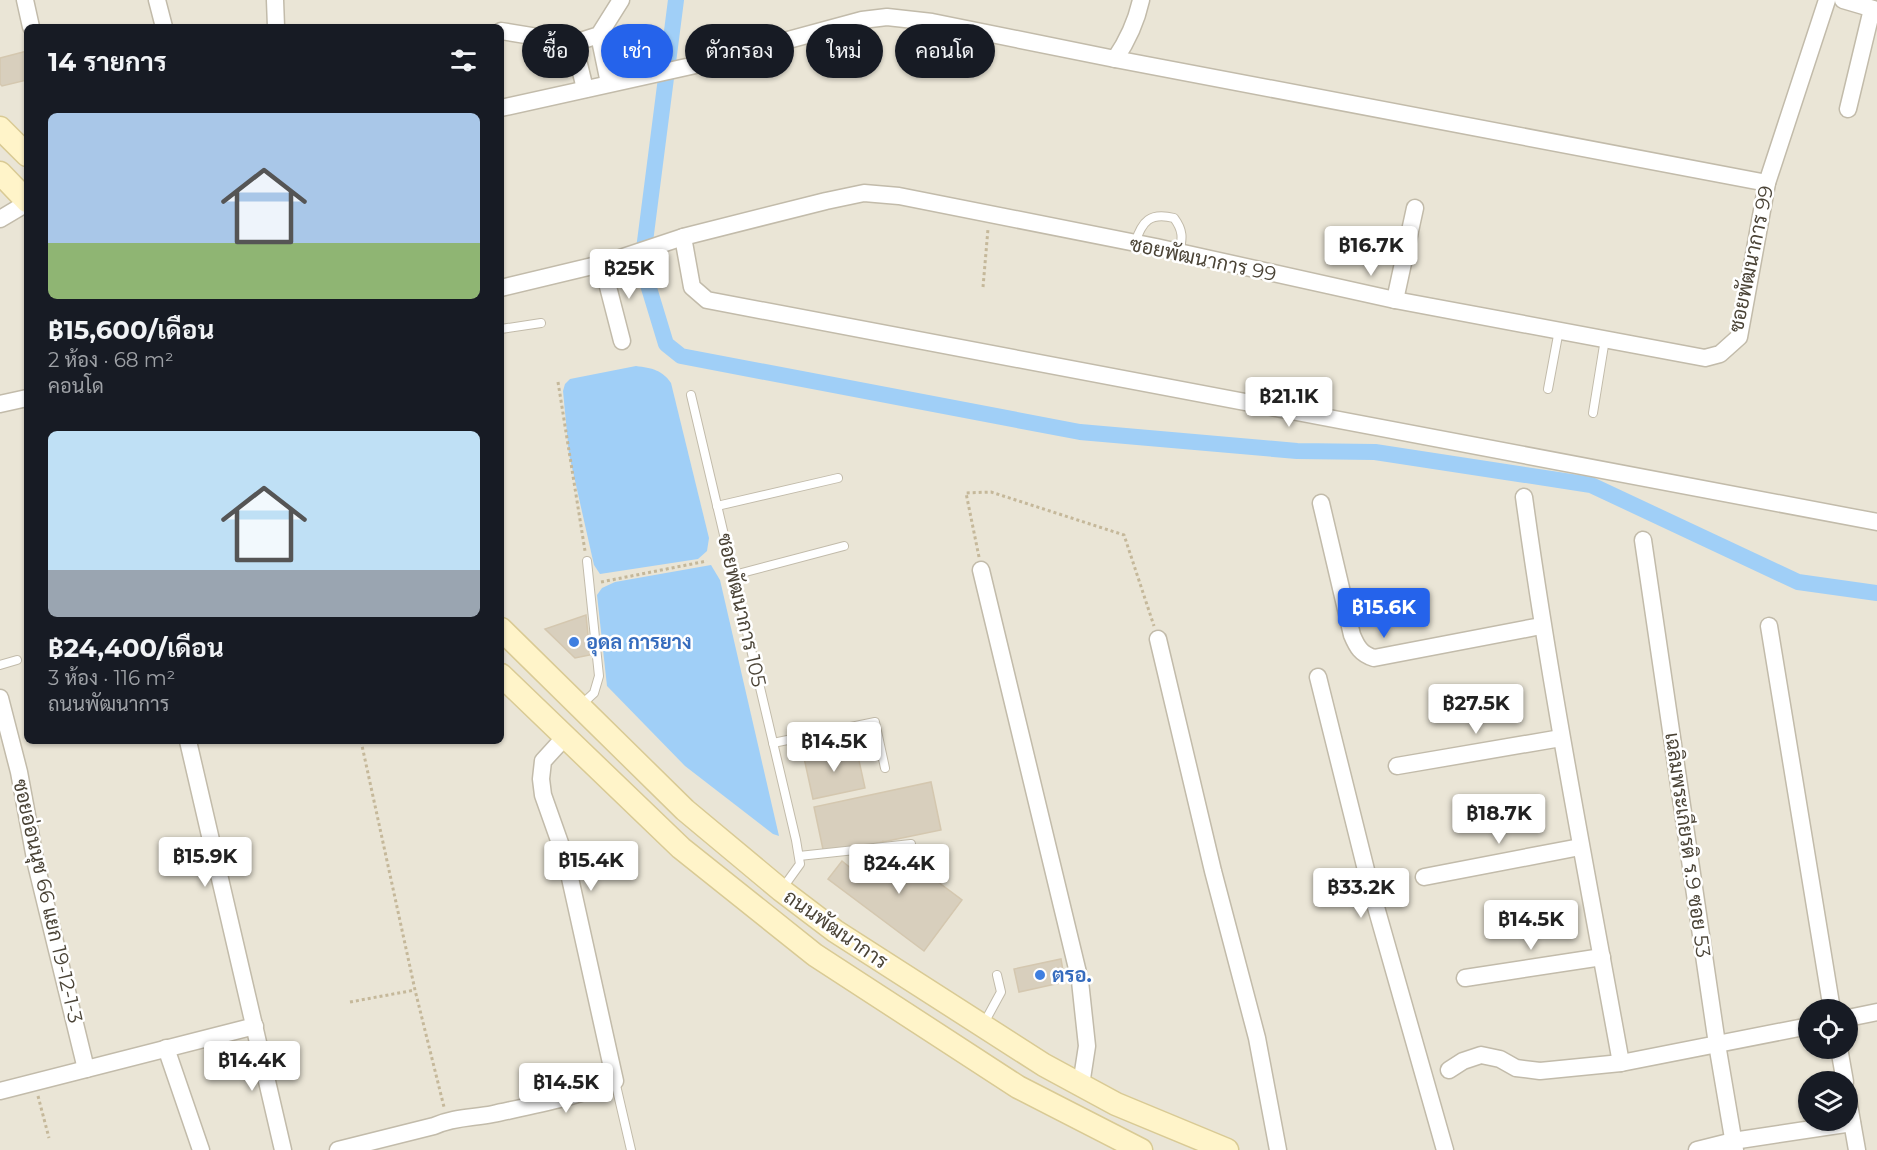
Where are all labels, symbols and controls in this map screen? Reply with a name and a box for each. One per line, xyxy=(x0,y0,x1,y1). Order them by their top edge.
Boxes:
chip: ซื้อ xyxy=(522,24,589,78)
chip: เช่า xyxy=(601,24,673,78)
chip: ตัวกรอง xyxy=(685,24,794,78)
chip: ใหม่ xyxy=(806,24,883,78)
chip: คอนโด xyxy=(895,24,995,78)
icon: filters xyxy=(447,44,480,77)
text: 14 รายการ xyxy=(48,46,167,78)
icon: home xyxy=(210,152,318,260)
street label: ซอยพัฒนาการ 99 xyxy=(1724,183,1778,335)
pin: ฿16.7K xyxy=(1322,226,1420,277)
street label: ซอยพัฒนาการ 99 xyxy=(1127,232,1279,286)
text: ฿16.7K xyxy=(1339,233,1403,257)
pin: ฿25K xyxy=(593,249,665,300)
text: ฿25K xyxy=(604,256,654,280)
text: ฿15,600/เดือน xyxy=(48,314,214,346)
text: 2 ห้อง · 68 m² xyxy=(48,348,174,372)
text: คอนโด xyxy=(48,374,104,398)
pin: ฿21.1K xyxy=(1240,377,1338,428)
text: ฿21.1K xyxy=(1259,384,1319,408)
icon: home xyxy=(210,470,318,578)
street label: ซอยพัฒนาการ 105 xyxy=(713,531,771,689)
pin: ฿15.6K xyxy=(1335,588,1433,639)
text: ฿15.6K xyxy=(1352,595,1416,619)
place label: อุดล การยาง xyxy=(586,630,692,657)
text: ฿24,400/เดือน xyxy=(48,632,224,664)
marker: อุดล การยาง xyxy=(567,635,581,649)
text: 3 ห้อง · 116 m² xyxy=(48,666,175,690)
pin: ฿27.5K xyxy=(1427,684,1525,735)
text: ฿27.5K xyxy=(1442,691,1510,715)
text: ถนนพัฒนาการ xyxy=(48,692,169,716)
pin: ฿14.5K xyxy=(785,722,883,773)
text: ฿14.5K xyxy=(801,729,867,753)
street label: เฉลิมพระเกียรติ ร.9 ซอย 53 xyxy=(1660,731,1717,959)
street label: ซอยอ่อนนุช 66 แยก 19-12-1-3 xyxy=(6,777,88,1026)
pin: ฿18.7K xyxy=(1450,794,1548,845)
text: ฿18.7K xyxy=(1466,801,1532,825)
pin: ฿15.9K xyxy=(156,837,254,888)
pin: ฿15.4K xyxy=(542,841,640,892)
text: ฿15.9K xyxy=(173,844,237,868)
pin: ฿24.4K xyxy=(850,844,948,895)
text: ฿15.4K xyxy=(558,848,624,872)
text: ฿24.4K xyxy=(863,851,935,875)
pin: ฿33.2K xyxy=(1312,868,1410,919)
text: ฿33.2K xyxy=(1327,875,1395,899)
street label: ถนนพัฒนาการ xyxy=(779,884,893,974)
pin: ฿14.5K xyxy=(1482,900,1580,951)
text: ฿14.5K xyxy=(1498,907,1564,931)
place label: ตรอ. xyxy=(1052,963,1092,987)
marker: ตรอ. xyxy=(1033,968,1047,982)
map controls xyxy=(1798,999,1858,1131)
button: locate xyxy=(1798,999,1858,1059)
pin: ฿14.4K xyxy=(203,1041,301,1092)
text: ฿14.4K xyxy=(218,1048,286,1072)
pin: ฿14.5K xyxy=(517,1063,615,1114)
text: ฿14.5K xyxy=(533,1070,599,1094)
button: layers xyxy=(1798,1071,1858,1131)

